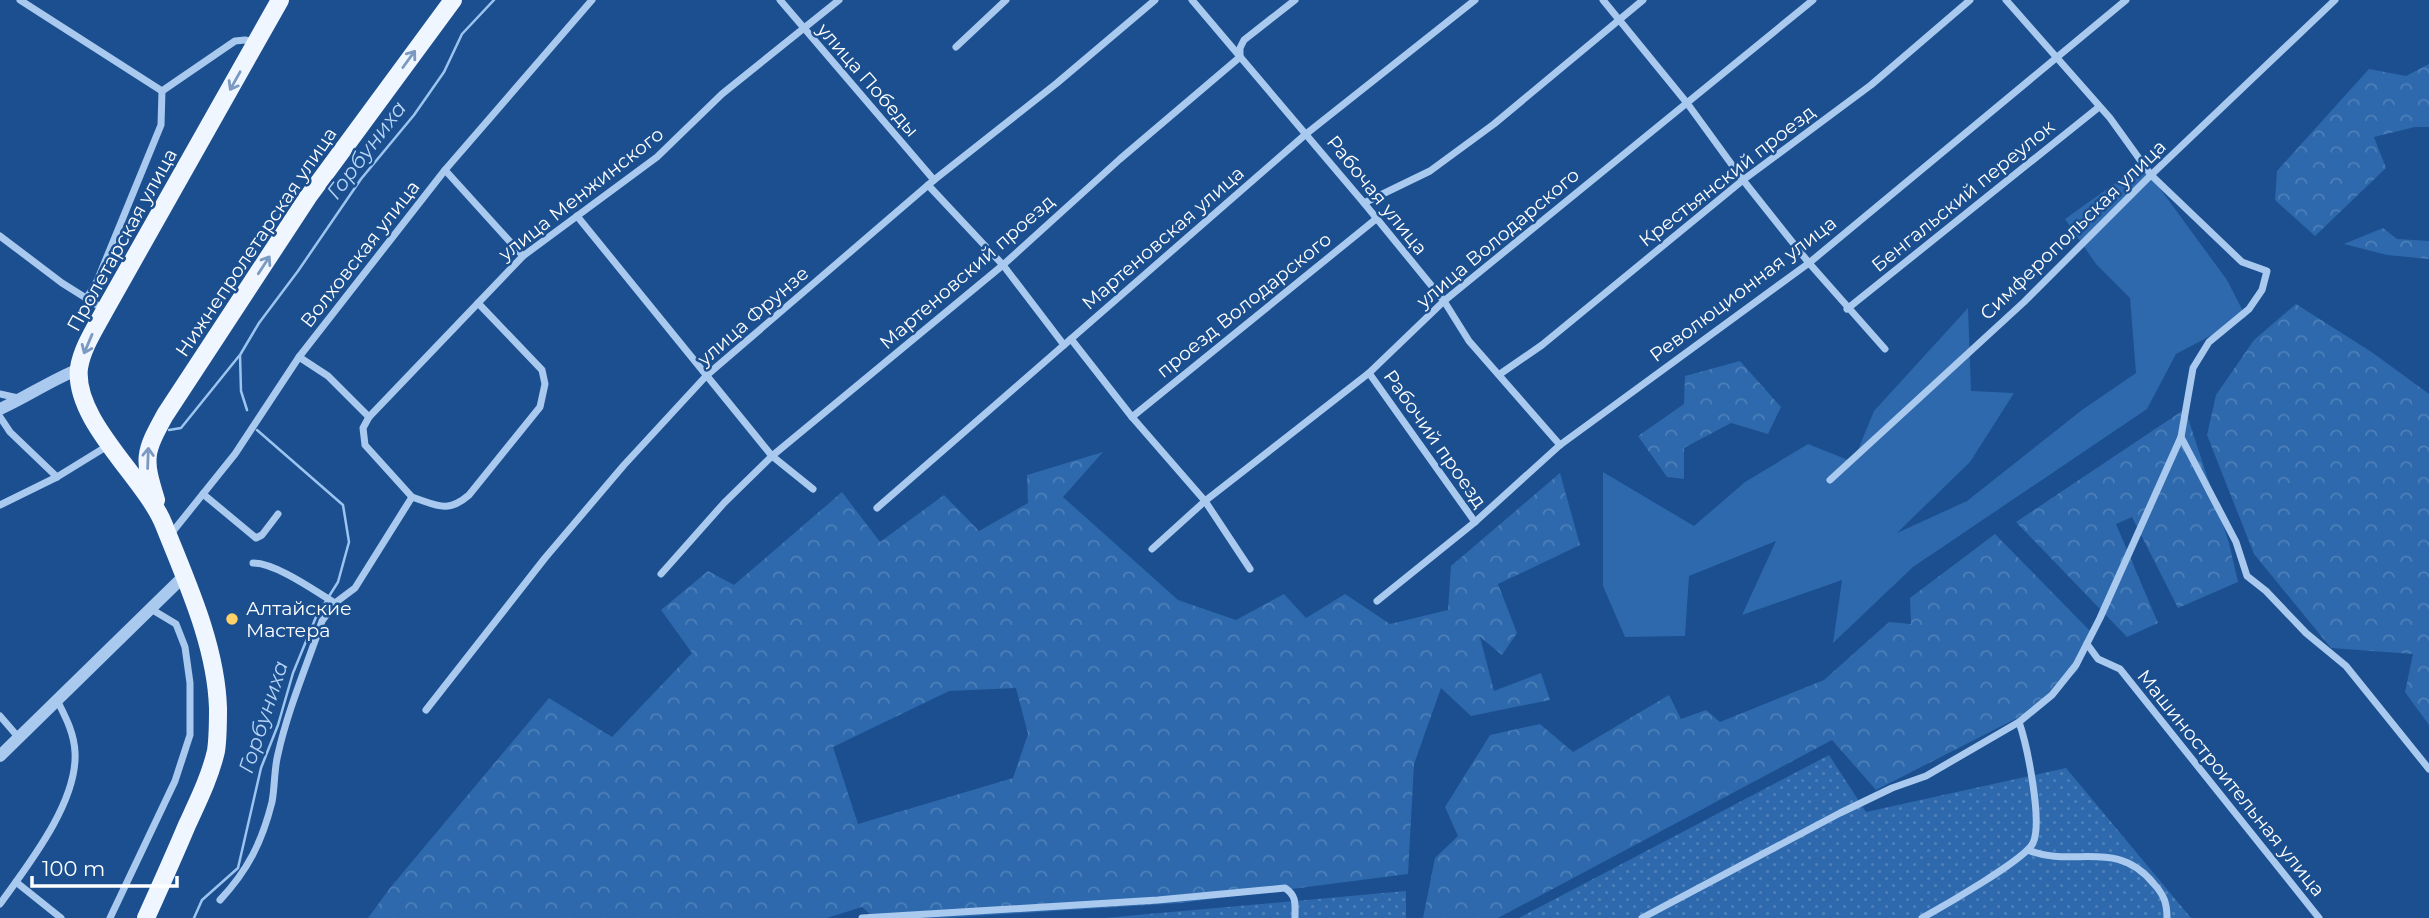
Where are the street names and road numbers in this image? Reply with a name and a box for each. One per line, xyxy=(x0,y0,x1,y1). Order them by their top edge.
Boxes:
street label: улица Победы xyxy=(812,18,924,142)
street label: Крестьянский проезд xyxy=(1635,100,1819,252)
street label: Бенгальский переулок xyxy=(1867,115,2059,277)
street label: улица Менжинского xyxy=(493,122,668,266)
street label: Нижнепролетарская улица xyxy=(171,123,341,361)
street label: Рабочая улица xyxy=(1322,131,1432,259)
street label: Симферопольская улица xyxy=(1975,135,2171,325)
street label: Пролетарская улица xyxy=(62,145,182,335)
street label: Мартеновская улица xyxy=(1077,161,1249,315)
street label: улица Володарского xyxy=(1411,163,1584,313)
street label: Волховская улица xyxy=(296,176,424,332)
street label: Мартеновский проезд xyxy=(875,190,1059,354)
street label: Революционная улица xyxy=(1645,211,1841,367)
street label: проезд Володарского xyxy=(1152,227,1336,383)
street label: улица Фрунзе xyxy=(692,261,813,371)
street label: Рабочий проезд xyxy=(1379,365,1491,513)
street label: Машиностроительная улица xyxy=(2132,665,2330,901)

